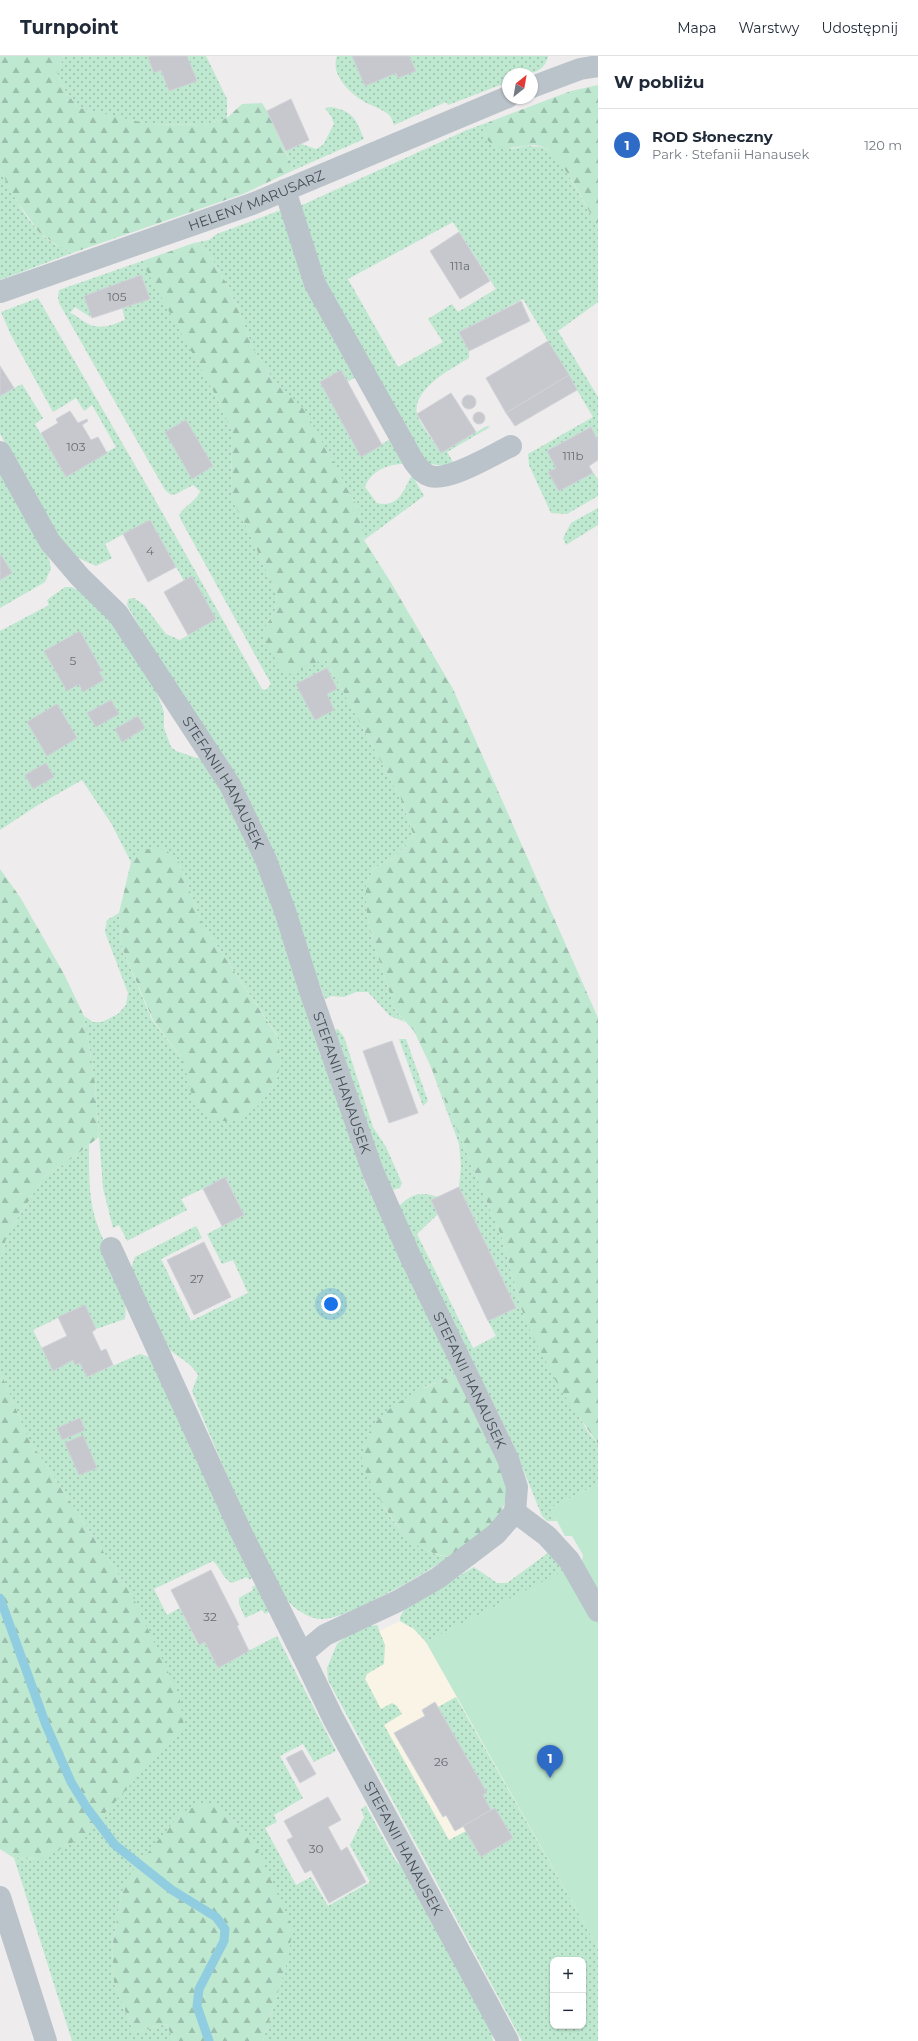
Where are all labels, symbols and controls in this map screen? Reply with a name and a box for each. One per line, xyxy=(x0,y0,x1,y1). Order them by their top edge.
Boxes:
text: Turnpoint xyxy=(20,16,119,39)
text: Mapa xyxy=(677,19,717,37)
text: Warstwy xyxy=(739,19,799,37)
text: Udostępnij xyxy=(821,19,898,37)
north arrow xyxy=(502,68,538,104)
text: W pobliżu xyxy=(614,72,704,92)
text: ROD Słoneczny xyxy=(652,127,773,146)
text: 1 xyxy=(624,137,630,153)
text: 120 m xyxy=(864,137,902,153)
text: Park · Stefanii Hanausek xyxy=(652,146,809,162)
street label: HELENY MARUSARZ xyxy=(186,166,327,235)
house number: 111a xyxy=(450,258,470,273)
house number: 105 xyxy=(107,289,127,304)
house number: 103 xyxy=(67,439,86,454)
house number: 111b xyxy=(562,448,584,463)
house number: 4 xyxy=(146,543,154,558)
house number: 5 xyxy=(70,653,77,668)
street label: STEFANII HANAUSEK xyxy=(178,713,268,851)
street label: STEFANII HANAUSEK xyxy=(309,1009,375,1156)
house number: 27 xyxy=(190,1271,204,1286)
your location xyxy=(321,1294,341,1314)
street label: STEFANII HANAUSEK xyxy=(429,1309,510,1451)
house number: 32 xyxy=(203,1609,217,1624)
pin: 1 xyxy=(537,1745,563,1778)
house number: 26 xyxy=(434,1754,448,1769)
street label: STEFANII HANAUSEK xyxy=(360,1778,447,1918)
house number: 30 xyxy=(309,1841,323,1856)
map controls xyxy=(550,1957,586,2029)
button: + xyxy=(550,1957,586,1993)
button: − xyxy=(550,1993,586,2029)

